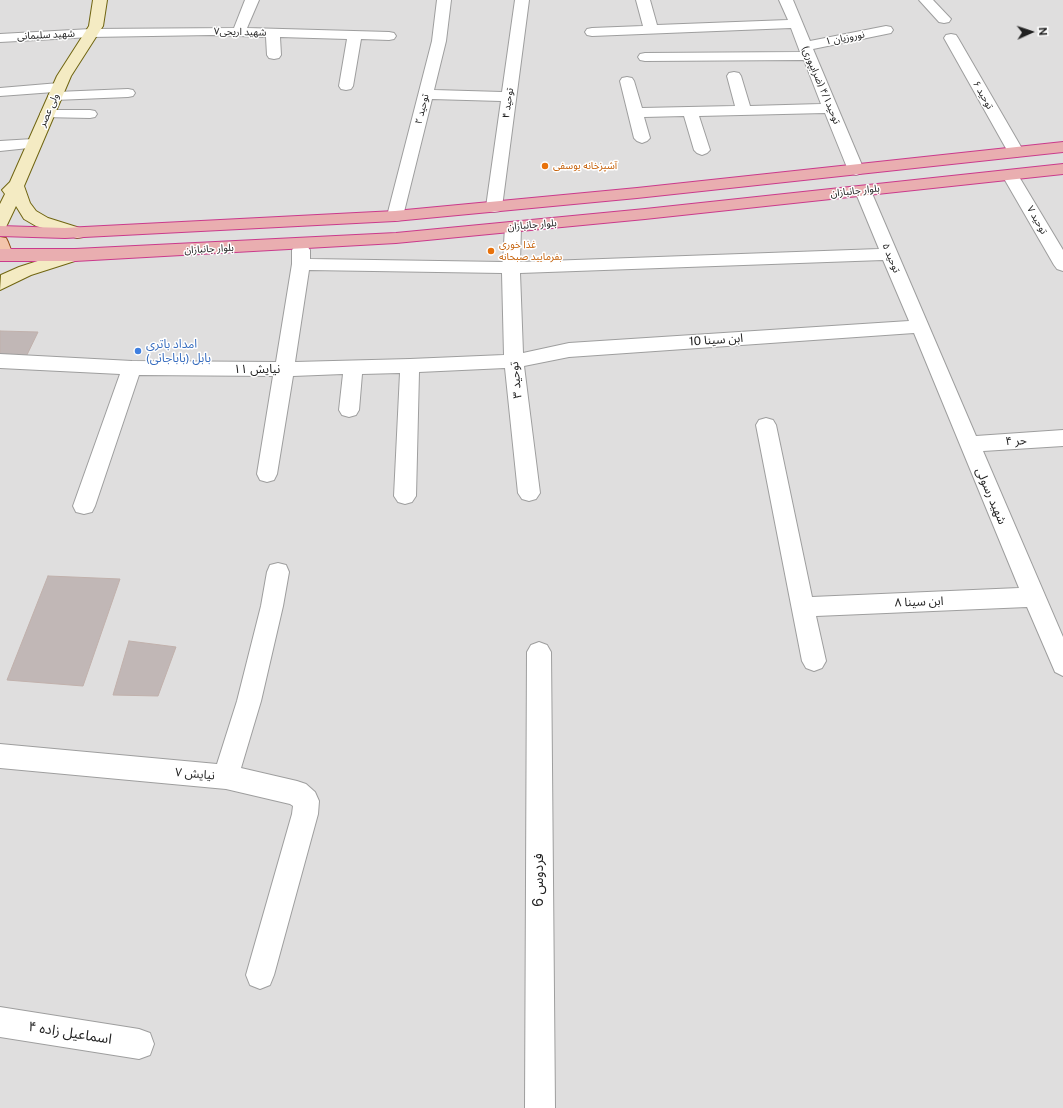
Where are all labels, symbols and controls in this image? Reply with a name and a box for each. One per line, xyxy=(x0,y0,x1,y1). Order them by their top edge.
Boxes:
north arrow xyxy=(1011,12,1051,52)
street label: شهید اریحی۷ xyxy=(214,26,266,38)
street label: شهید سلیمانی xyxy=(17,27,75,43)
text: N xyxy=(1037,27,1049,36)
street label: نوروزیان ۱ xyxy=(824,28,866,48)
street label: توحید۴/۱ (ضرابپوری) xyxy=(799,44,843,126)
street label: توحید ۶ xyxy=(970,79,996,111)
street label: توحید ۴ xyxy=(500,87,516,119)
street label: ولی عصر xyxy=(36,91,62,129)
street label: توحید ۲ xyxy=(412,93,432,125)
place label: آشپزخانه یوسفی xyxy=(553,160,617,172)
marker: آشپزخانه یوسفی xyxy=(540,161,550,171)
street label: بلوار جانبازان xyxy=(830,182,880,200)
street label: توحید ۷ xyxy=(1024,204,1050,236)
street label: بلوار جانبازان xyxy=(507,217,557,233)
place label: غذا خوری بفرمایید صبحانه xyxy=(499,239,562,262)
street label: توحید ۵ xyxy=(879,241,903,275)
street label: بلوار جانبازان xyxy=(184,242,234,256)
marker: غذا خوری بفرمایید صبحانه xyxy=(486,246,496,256)
street label: ابن سینا 10 xyxy=(688,331,744,349)
place label: امداد باتری بابل (باباجانی) xyxy=(146,337,211,365)
marker: امداد باتری بابل (باباجانی) xyxy=(133,346,143,356)
street label: توحید ۳ xyxy=(507,361,525,399)
street label: نیایش ۱۱ xyxy=(234,362,280,376)
street label: حر ۴ xyxy=(1005,433,1027,449)
street label: شهید رسولی xyxy=(973,465,1009,527)
street label: ابن سینا ۸ xyxy=(894,594,944,610)
street label: نیایش ۷ xyxy=(175,765,215,783)
street label: فردوس 6 xyxy=(531,853,547,907)
street label: اسماعیل زاده ۴ xyxy=(27,1018,113,1048)

